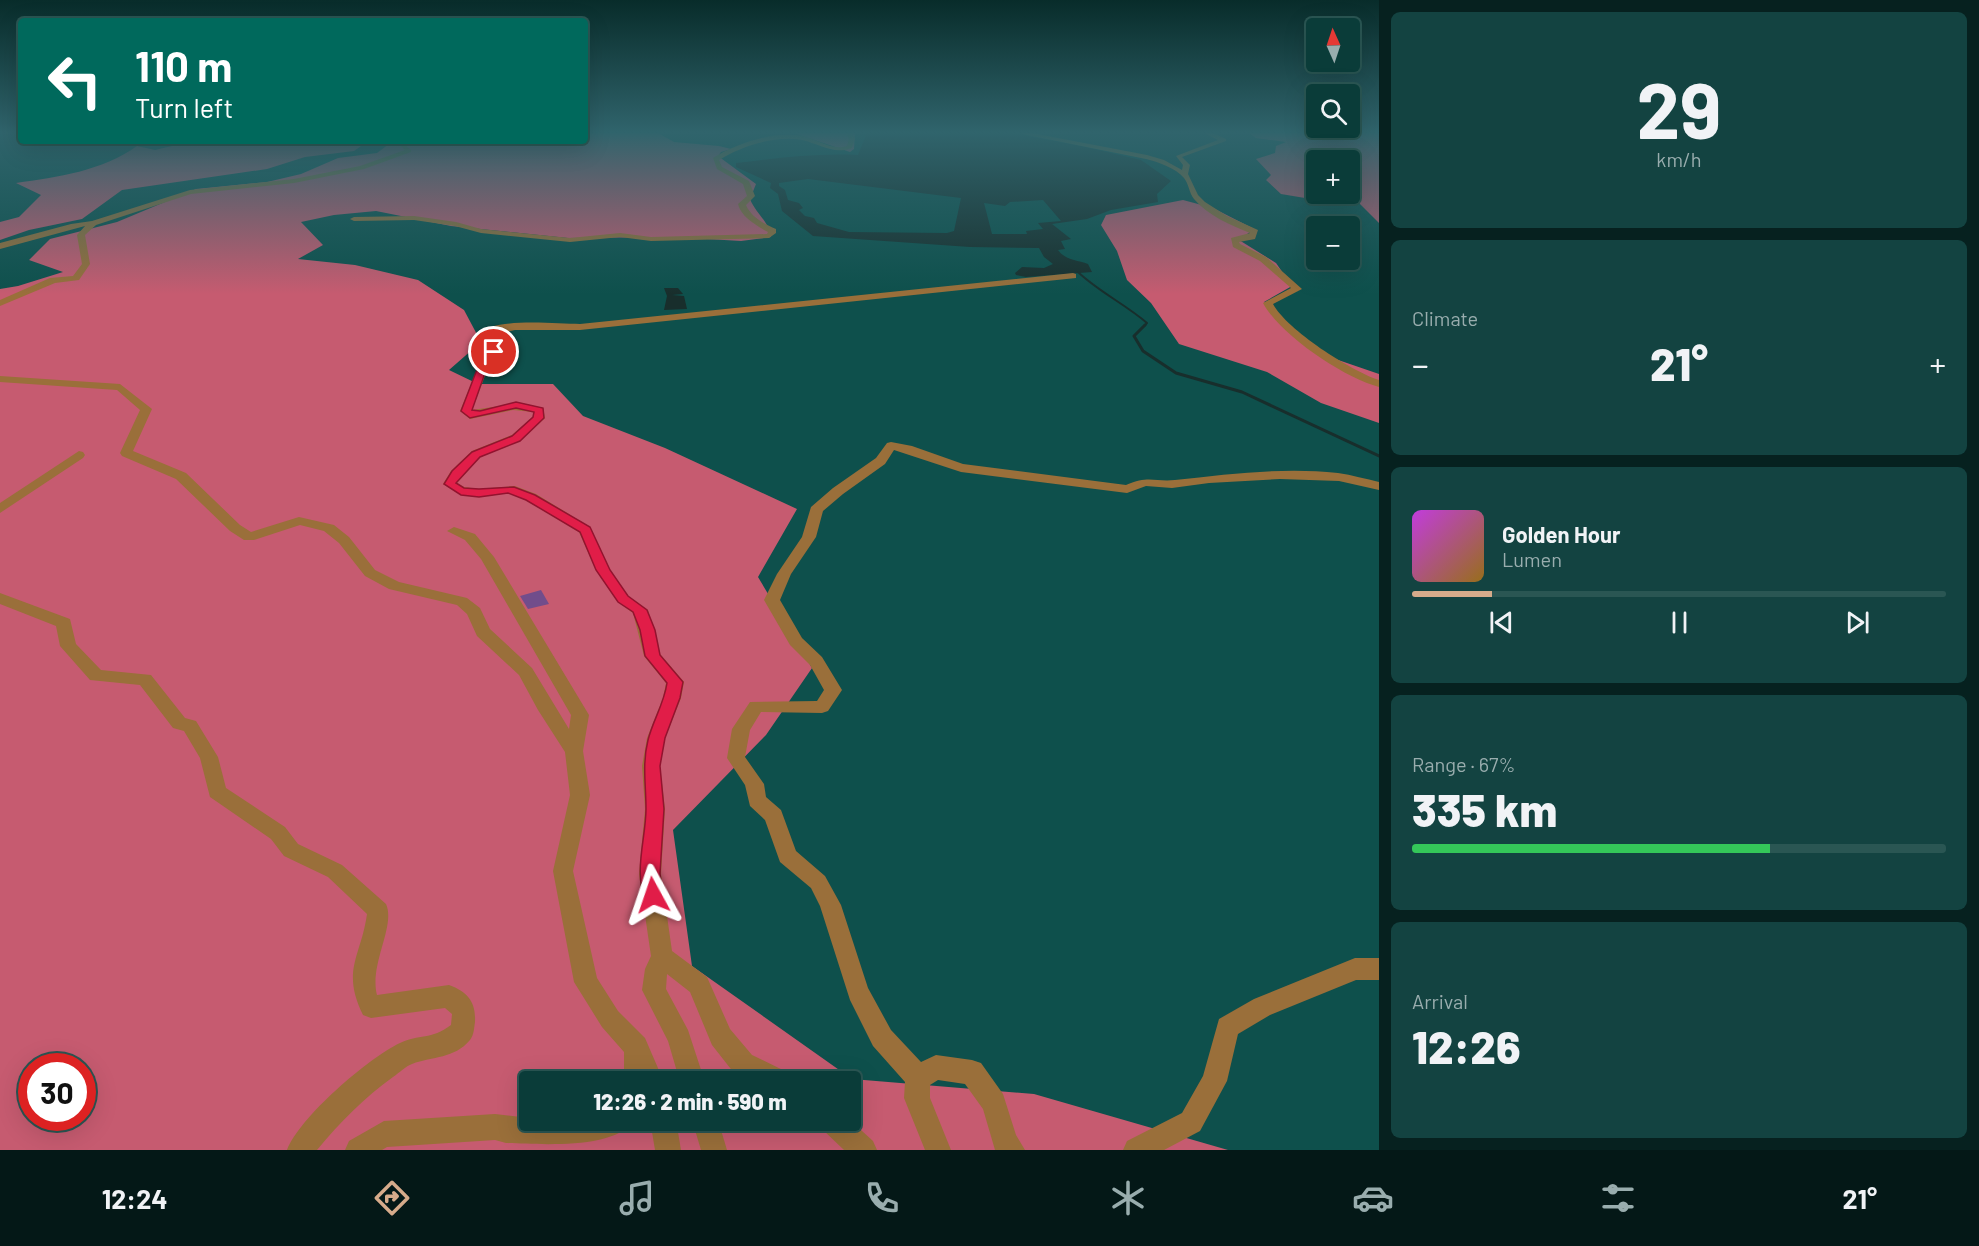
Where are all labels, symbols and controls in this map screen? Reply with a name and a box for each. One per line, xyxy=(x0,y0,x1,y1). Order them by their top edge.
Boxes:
north arrow xyxy=(1306,18,1360,72)
map controls xyxy=(1306,18,1360,270)
text: 110 m xyxy=(135,40,232,90)
icon: left xyxy=(36,42,114,120)
text: 29 xyxy=(1636,61,1722,155)
button: search xyxy=(1306,84,1360,138)
text: Turn left xyxy=(135,91,233,123)
text: km/h xyxy=(1656,147,1702,171)
button: + xyxy=(1306,150,1360,204)
button: − xyxy=(1306,216,1360,270)
text: Climate xyxy=(1412,306,1478,330)
pin xyxy=(468,326,519,377)
icon: arrive xyxy=(477,335,510,368)
text: 21° xyxy=(1650,336,1708,390)
text: − xyxy=(1412,344,1429,384)
text: + xyxy=(1929,344,1946,384)
text: Golden Hour xyxy=(1502,521,1620,547)
text: Lumen xyxy=(1502,547,1562,571)
icon: previous xyxy=(1485,606,1518,639)
icon: pause xyxy=(1663,606,1696,639)
icon: next xyxy=(1841,606,1874,639)
text: Range · 67% xyxy=(1412,752,1516,776)
text: 335 km xyxy=(1412,782,1557,836)
position arrow xyxy=(621,863,685,927)
text: Arrival xyxy=(1412,989,1468,1013)
text: 12:26 xyxy=(1412,1019,1520,1073)
speed limit sign: 30 xyxy=(18,1053,96,1131)
text: 12:26 · 2 min · 590 m xyxy=(593,1088,787,1114)
icon: directions xyxy=(371,1177,413,1219)
icon: music xyxy=(616,1177,658,1219)
icon: phone xyxy=(861,1177,903,1219)
icon: climate xyxy=(1107,1177,1149,1219)
icon: car xyxy=(1352,1177,1394,1219)
icon: filters xyxy=(1597,1177,1639,1219)
text: 12:24 xyxy=(102,1182,168,1214)
text: 21° xyxy=(1843,1182,1877,1214)

